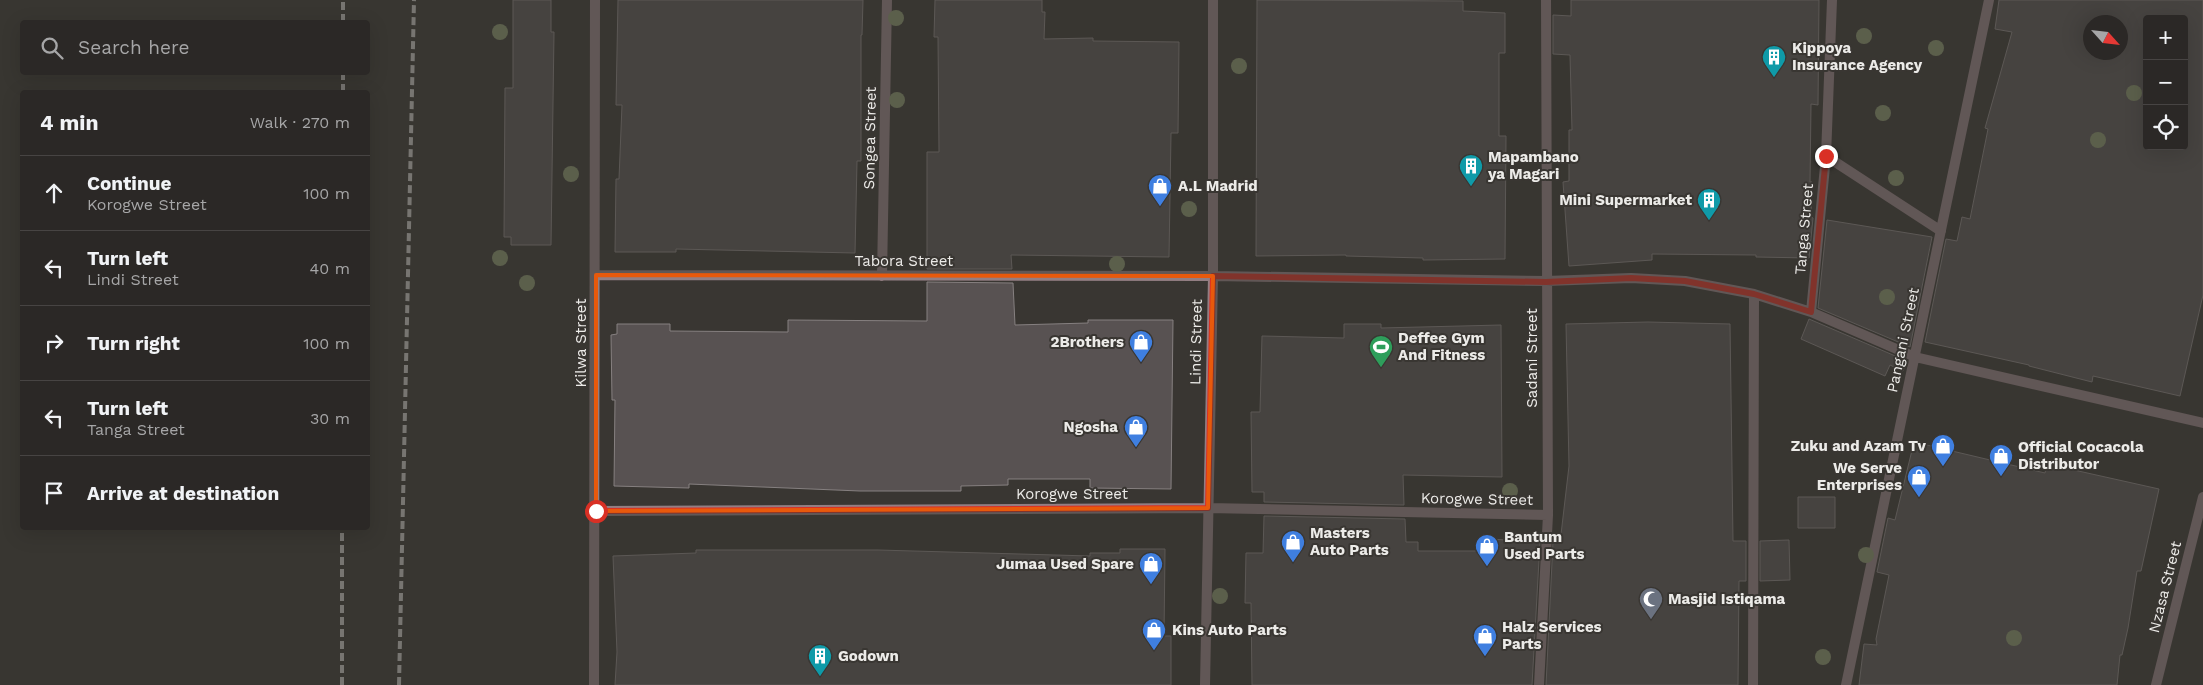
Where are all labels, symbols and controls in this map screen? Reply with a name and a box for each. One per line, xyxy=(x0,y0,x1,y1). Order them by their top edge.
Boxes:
north arrow xyxy=(2083,15,2128,60)
map controls xyxy=(2143,15,2188,150)
button: + xyxy=(2143,15,2188,60)
search box xyxy=(20,20,370,75)
icon: search xyxy=(38,34,66,62)
text: Search here xyxy=(78,36,189,59)
place label: Kippoya Insurance Agency xyxy=(1792,39,1923,74)
building icon: Kippoya Insurance Agency xyxy=(1761,44,1787,78)
button: − xyxy=(2143,60,2188,105)
street label: Songea Street xyxy=(860,86,880,190)
button: locate xyxy=(2143,105,2188,150)
text: 4 min xyxy=(40,110,98,135)
text: Walk · 270 m xyxy=(250,113,350,132)
route end xyxy=(1815,145,1838,168)
place label: Mapambano ya Magari xyxy=(1487,148,1579,183)
building icon: Mapambano ya Magari xyxy=(1458,153,1484,187)
text: Continue xyxy=(87,172,171,195)
shop icon: A.L Madrid xyxy=(1147,173,1173,207)
place label: A.L Madrid xyxy=(1178,177,1258,195)
icon: ahead xyxy=(40,179,68,207)
street label: Tanga Street xyxy=(1791,182,1817,275)
text: 100 m xyxy=(303,184,350,203)
building icon: Mini Supermarket xyxy=(1696,187,1722,221)
place label: Mini Supermarket xyxy=(1559,191,1692,209)
text: Korogwe Street xyxy=(87,195,207,214)
text: Turn left xyxy=(87,247,168,270)
street label: Tabora Street xyxy=(855,252,954,270)
icon: left xyxy=(40,254,68,282)
text: 40 m xyxy=(310,259,350,278)
text: Lindi Street xyxy=(87,270,179,289)
street label: Pangani Street xyxy=(1883,285,1923,394)
street label: Kilwa Street xyxy=(572,298,590,387)
street label: Lindi Street xyxy=(1186,298,1206,385)
street label: Sadani Street xyxy=(1523,308,1541,408)
icon: right xyxy=(40,329,68,357)
shop icon: 2Brothers xyxy=(1128,329,1154,363)
place label: Deffee Gym And Fitness xyxy=(1398,329,1485,364)
text: Turn right xyxy=(87,332,180,355)
place label: 2Brothers xyxy=(1050,333,1124,351)
text: 100 m xyxy=(303,334,350,353)
sports icon: Deffee Gym And Fitness xyxy=(1368,334,1394,368)
text: Turn left xyxy=(87,397,168,420)
icon: left xyxy=(40,404,68,432)
text: 30 m xyxy=(310,409,350,428)
shop icon: Ngosha xyxy=(1123,414,1149,448)
place label: Ngosha xyxy=(1064,418,1118,436)
text: Tanga Street xyxy=(87,420,185,439)
shop icon: Zuku and Azam Tv xyxy=(1930,433,1956,467)
place label: Zuku and Azam Tv xyxy=(1791,437,1927,455)
place label: Official Cocacola Distributor xyxy=(2018,438,2144,473)
shop icon: Official Cocacola Distributor xyxy=(1988,443,2014,477)
place label: We Serve Enterprises xyxy=(1817,459,1902,494)
shop icon: We Serve Enterprises xyxy=(1906,464,1932,498)
icon: arrive xyxy=(40,479,68,507)
text: Arrive at destination xyxy=(87,482,279,505)
street label: Korogwe Street xyxy=(1016,485,1129,503)
street label: Korogwe Street xyxy=(1421,489,1534,509)
route start xyxy=(585,500,608,523)
place label: Masters Auto Parts xyxy=(1310,524,1389,559)
place label: Bantum Used Parts xyxy=(1504,528,1584,563)
shop icon: Masters Auto Parts xyxy=(1280,529,1306,563)
shop icon: Bantum Used Parts xyxy=(1474,533,1500,567)
street label: Nzasa Street xyxy=(2145,539,2185,635)
shop icon: Jumaa Used Spare xyxy=(1138,551,1164,585)
place label: Jumaa Used Spare xyxy=(996,555,1134,573)
mosque icon: Masjid Istiqama xyxy=(1638,586,1664,620)
place label: Masjid Istiqama xyxy=(1668,590,1786,608)
shop icon: Kins Auto Parts xyxy=(1141,617,1167,651)
place label: Halz Services Parts xyxy=(1502,618,1602,653)
place label: Kins Auto Parts xyxy=(1172,621,1287,639)
shop icon: Halz Services Parts xyxy=(1472,623,1498,657)
building icon: Godown xyxy=(807,643,833,677)
place label: Godown xyxy=(838,647,899,665)

